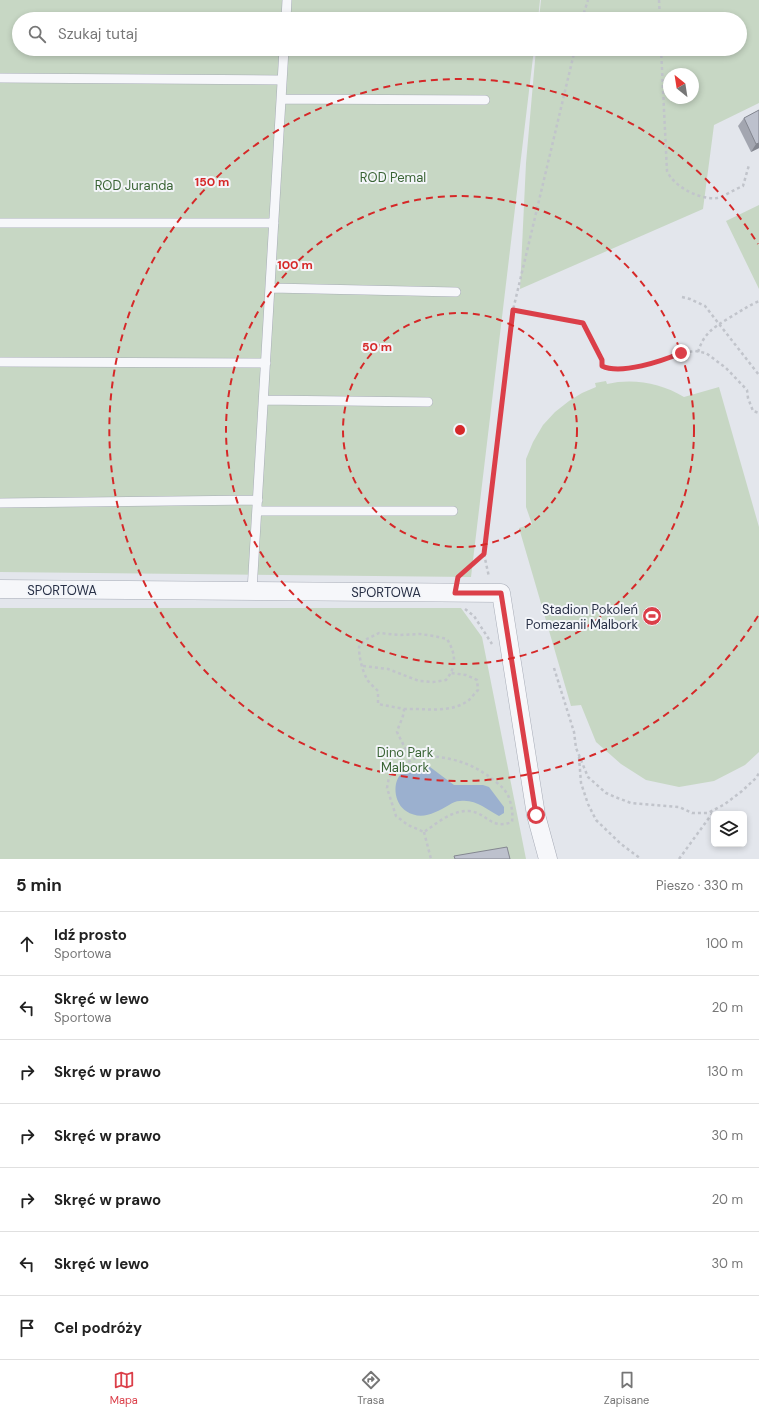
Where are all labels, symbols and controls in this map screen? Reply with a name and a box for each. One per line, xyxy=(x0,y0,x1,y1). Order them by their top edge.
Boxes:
search box xyxy=(12,12,747,56)
icon: search xyxy=(26,23,48,45)
text: Szukaj tutaj xyxy=(58,24,138,44)
north arrow xyxy=(663,68,699,104)
park label: ROD Pemal xyxy=(360,169,426,186)
text: 150 m xyxy=(195,174,229,190)
park label: ROD Juranda xyxy=(95,177,173,194)
text: 100 m xyxy=(277,257,313,273)
text: 50 m xyxy=(362,339,392,355)
route end xyxy=(672,344,690,362)
centre of rings xyxy=(453,423,467,437)
street label: SPORTOWA xyxy=(27,582,97,599)
street label: SPORTOWA xyxy=(351,584,421,601)
place label: Stadion Pokoleń Pomezanii Malbork xyxy=(526,601,638,633)
sports icon: Stadion Pokoleń Pomezanii Malbork xyxy=(641,605,663,627)
park label: Dino Park Malbork xyxy=(377,744,434,776)
route start xyxy=(527,806,545,824)
map controls xyxy=(711,811,747,847)
button: layers xyxy=(711,811,747,847)
text: 5 min xyxy=(16,874,62,896)
text: Pieszo · 330 m xyxy=(656,877,743,894)
text: Idź prosto xyxy=(54,925,127,945)
icon: ahead xyxy=(16,933,38,955)
text: 100 m xyxy=(706,935,743,952)
text: Sportowa xyxy=(54,945,111,962)
text: Skręć w lewo xyxy=(54,989,149,1009)
icon: left xyxy=(16,997,38,1019)
text: 20 m xyxy=(712,999,743,1016)
text: Sportowa xyxy=(54,1009,111,1026)
icon: right xyxy=(16,1061,38,1083)
text: Skręć w prawo xyxy=(54,1062,161,1082)
text: 130 m xyxy=(707,1063,743,1080)
icon: right xyxy=(16,1125,38,1147)
text: Skręć w prawo xyxy=(54,1126,161,1146)
text: 30 m xyxy=(711,1127,743,1144)
icon: right xyxy=(16,1189,38,1211)
text: Skręć w prawo xyxy=(54,1190,161,1210)
text: 20 m xyxy=(712,1191,743,1208)
icon: left xyxy=(16,1253,38,1275)
text: Skręć w lewo xyxy=(54,1254,149,1274)
text: 30 m xyxy=(711,1255,743,1272)
icon: arrive xyxy=(16,1317,38,1339)
text: Cel podróży xyxy=(54,1318,142,1338)
tab: Mapa xyxy=(110,1369,138,1407)
tab: Trasa xyxy=(357,1369,384,1407)
tab: Zapisane xyxy=(604,1369,649,1407)

